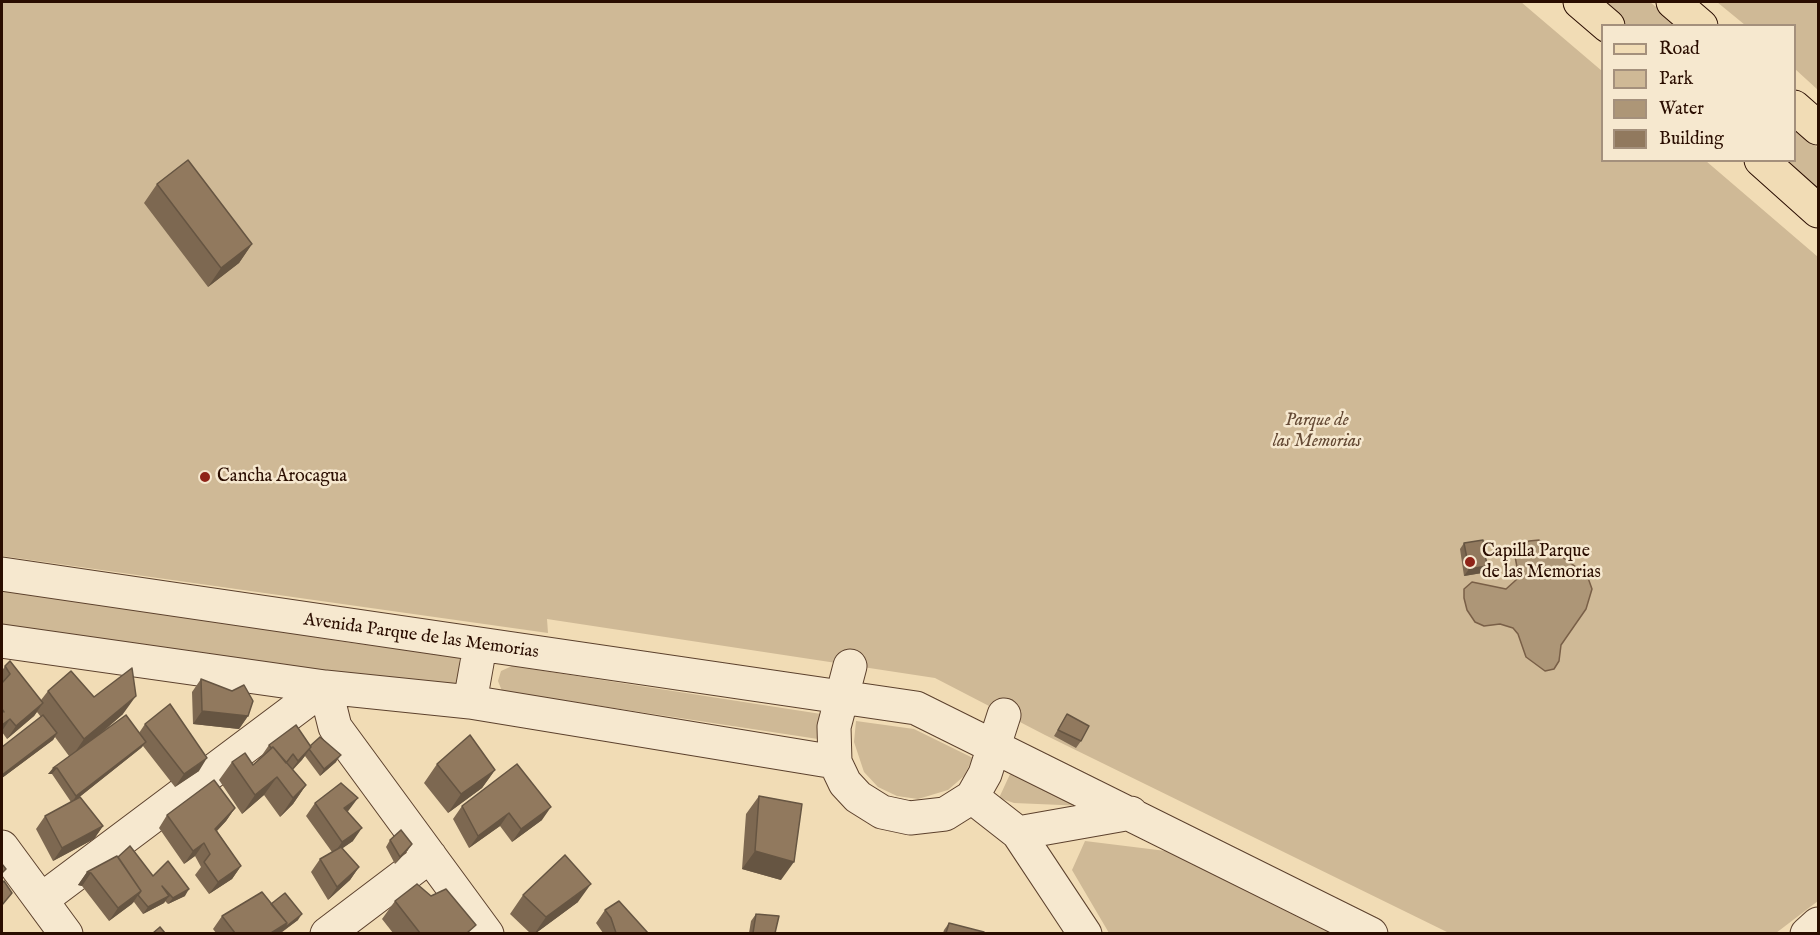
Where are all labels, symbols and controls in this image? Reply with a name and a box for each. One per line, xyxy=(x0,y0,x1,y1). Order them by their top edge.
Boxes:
legend xyxy=(1601,24,1796,162)
text: Road xyxy=(1659,38,1700,61)
text: Park xyxy=(1659,68,1693,91)
text: Water xyxy=(1659,98,1704,121)
text: Building xyxy=(1659,128,1724,151)
park label: Parque de las Memorias xyxy=(1273,410,1361,452)
place label: Cancha Arocagua xyxy=(217,466,347,488)
marker: Cancha Arocagua xyxy=(198,470,212,484)
place label: Capilla Parque de las Memorias xyxy=(1482,541,1601,584)
marker: Capilla Parque de las Memorias xyxy=(1463,555,1477,569)
street label: Avenida Parque de las Memorias xyxy=(302,610,540,664)

